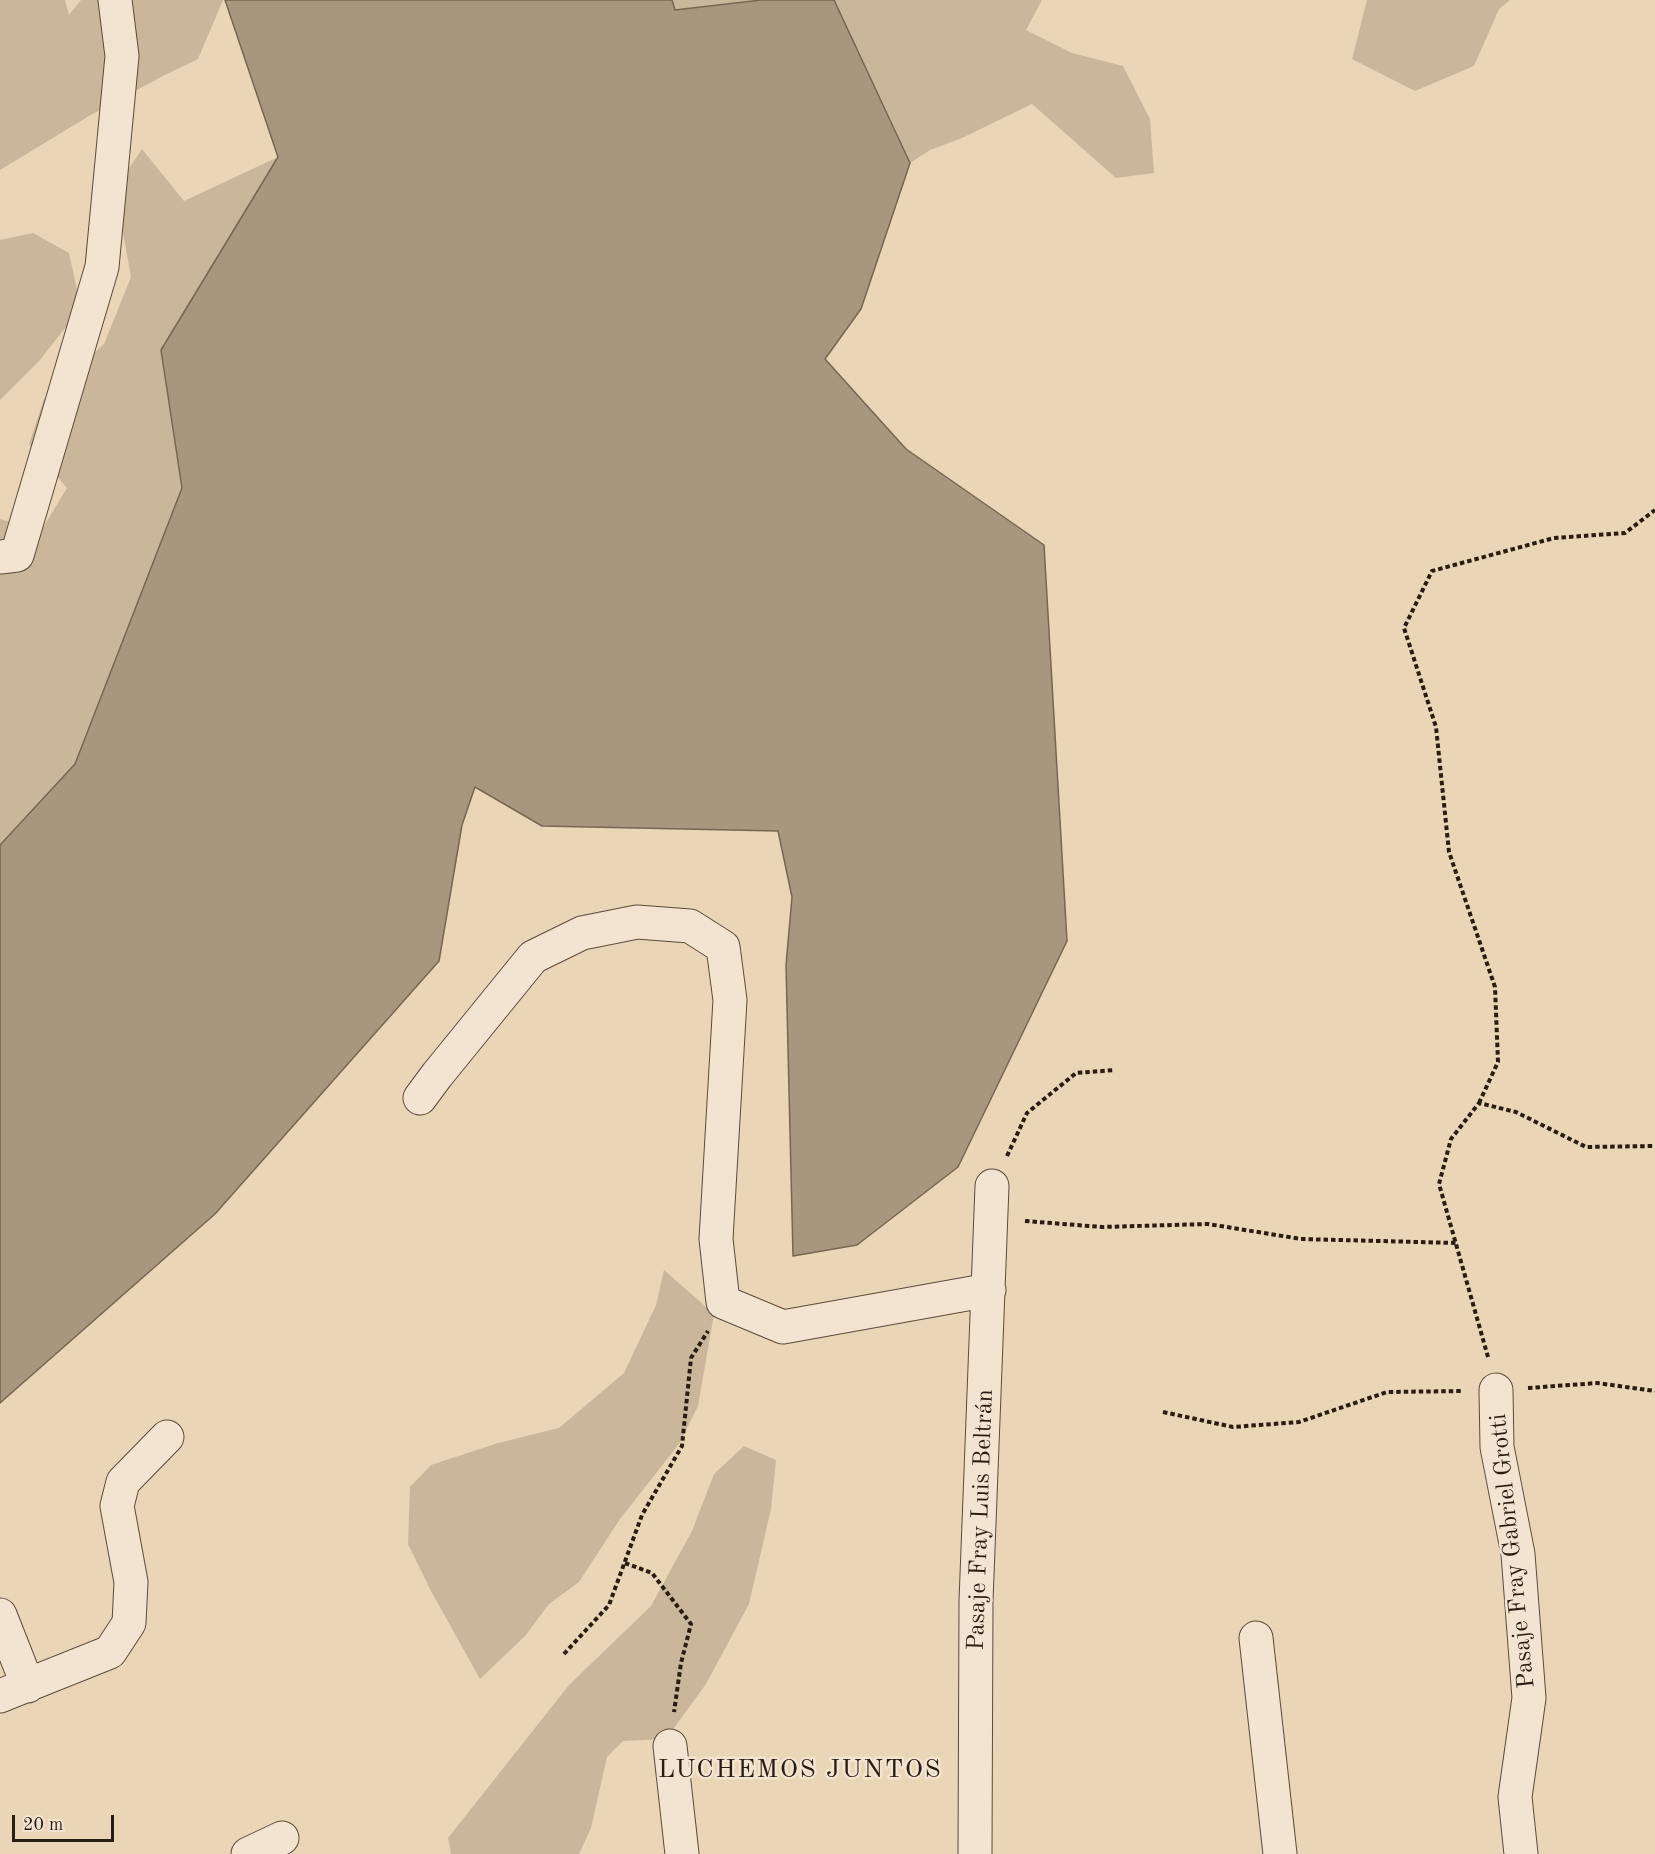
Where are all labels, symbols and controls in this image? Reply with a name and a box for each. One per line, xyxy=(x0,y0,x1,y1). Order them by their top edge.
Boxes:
street label: Pasaje Fray Luis Beltrán xyxy=(962,1389,1000,1651)
street label: Pasaje Fray Gabriel Grotti xyxy=(1484,1412,1542,1690)
district label: LUCHEMOS JUNTOS xyxy=(658,1754,942,1786)
scale bar xyxy=(15,1803,117,1841)
text: 20 m xyxy=(23,1816,63,1834)

